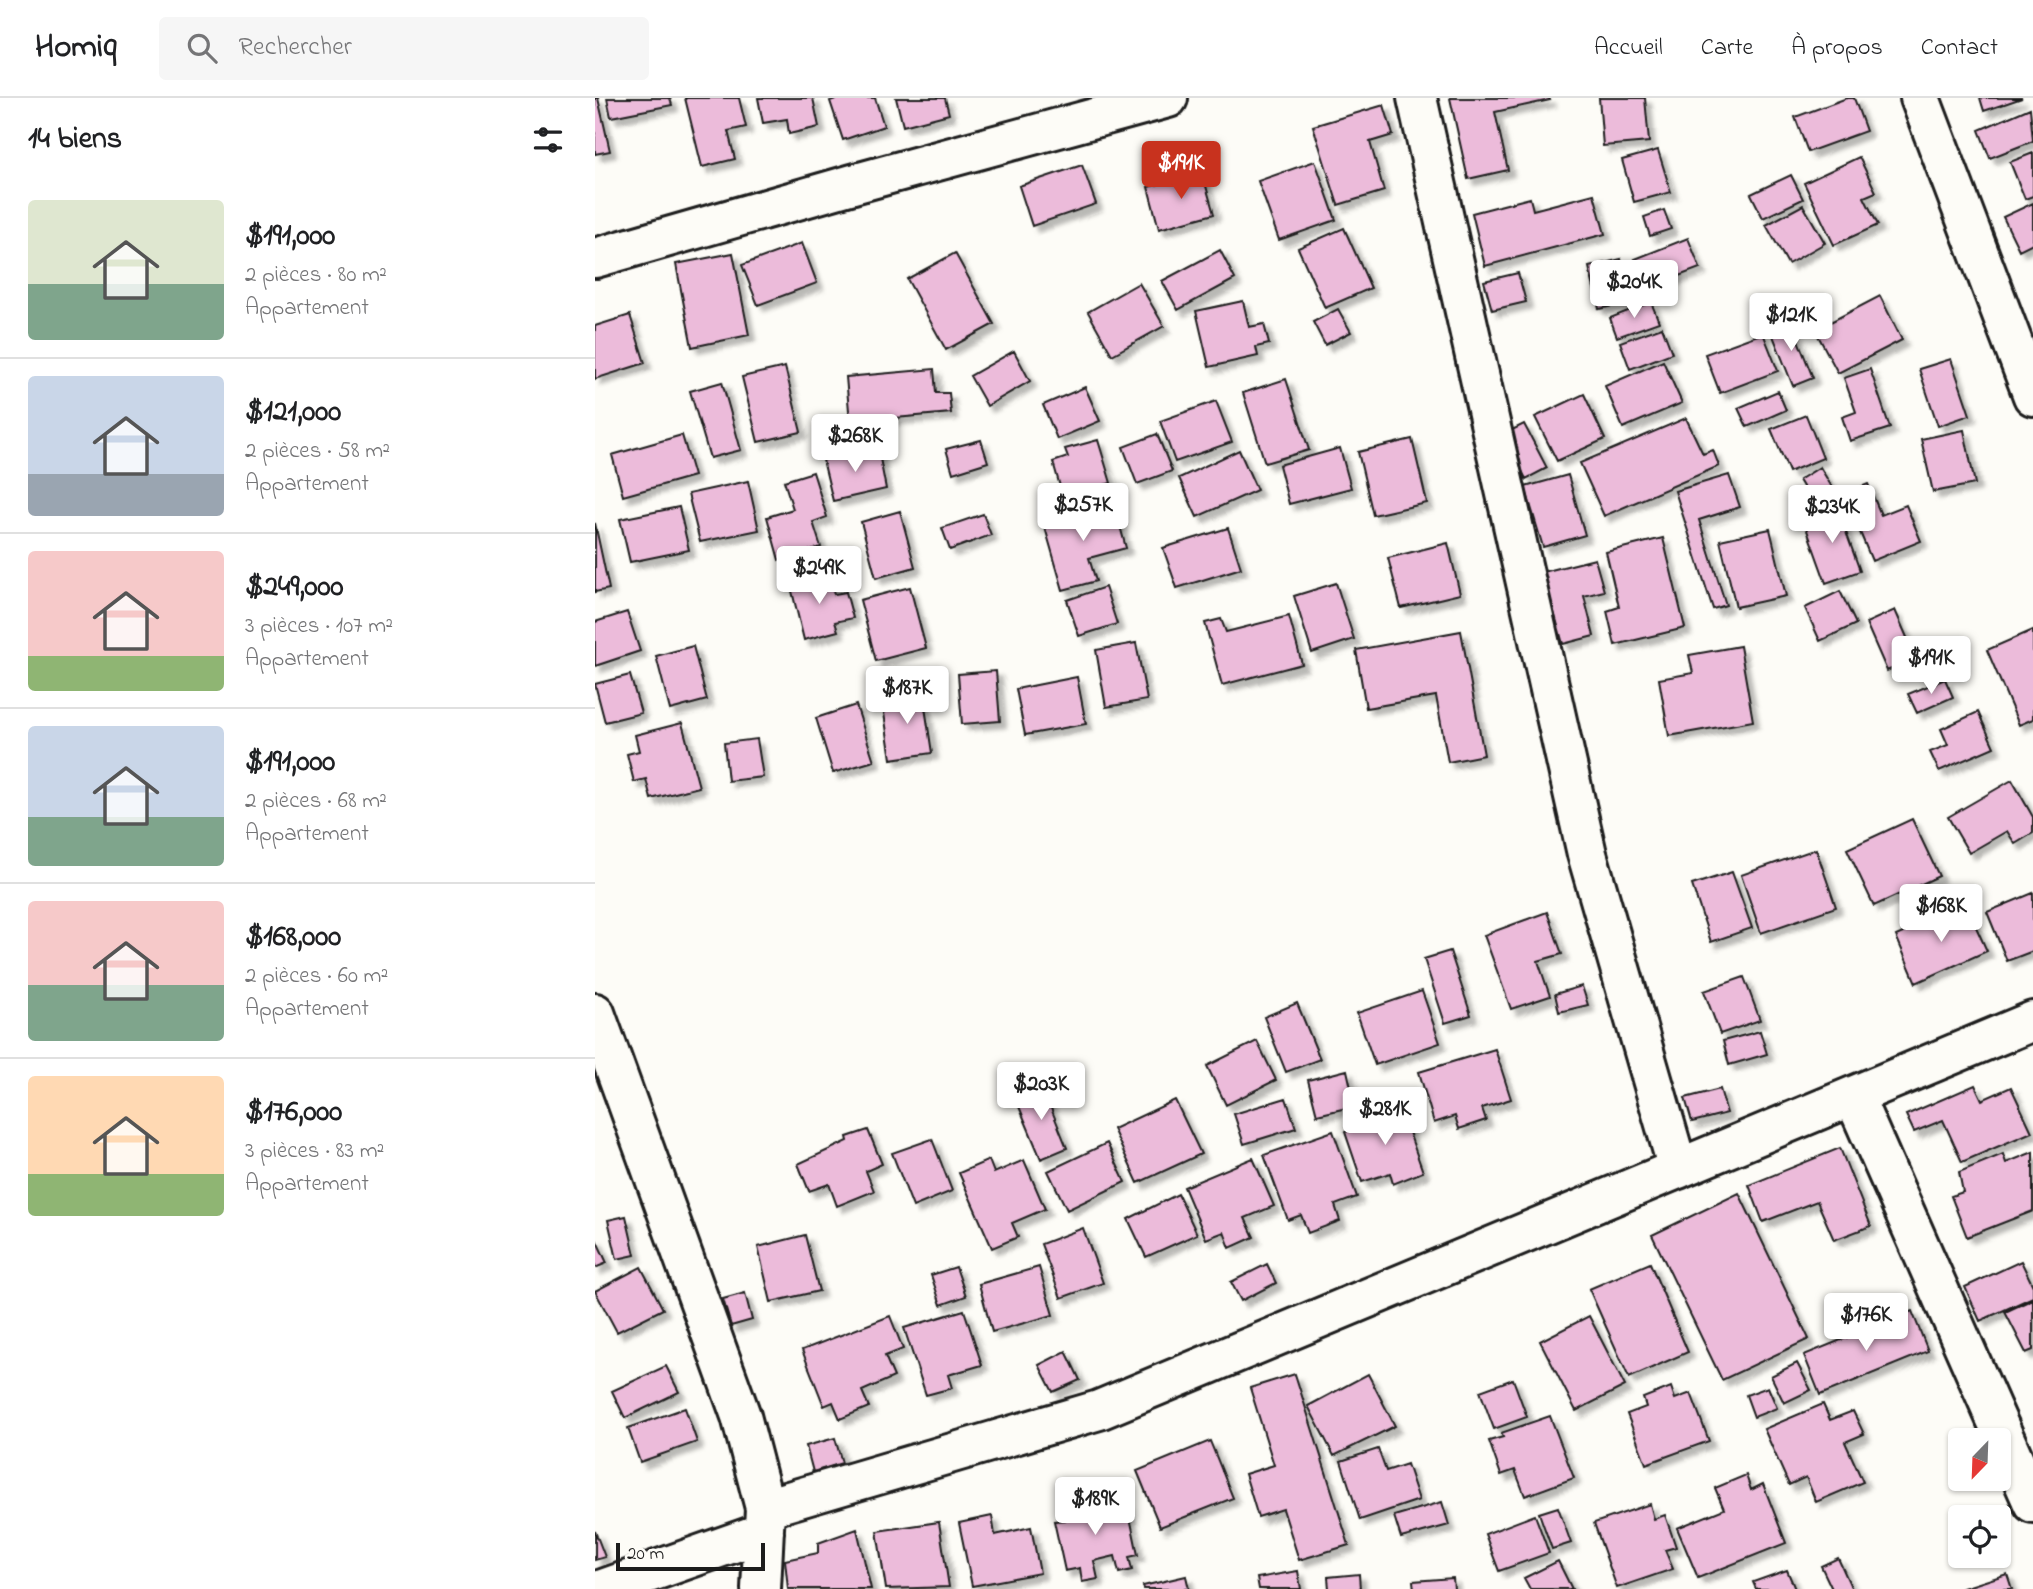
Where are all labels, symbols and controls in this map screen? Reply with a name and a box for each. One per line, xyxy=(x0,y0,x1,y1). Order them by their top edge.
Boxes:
search box xyxy=(159,17,649,80)
text: Homiq xyxy=(35,24,117,72)
icon: search xyxy=(183,29,221,67)
text: Rechercher xyxy=(239,29,352,67)
text: Accueil xyxy=(1594,31,1663,66)
text: Carte xyxy=(1701,31,1753,66)
text: À propos xyxy=(1791,31,1883,66)
text: Contact xyxy=(1921,31,1998,66)
text: 14 biens xyxy=(28,118,122,162)
icon: filters xyxy=(529,121,567,159)
pin: $191K xyxy=(1132,141,1230,201)
text: $191K xyxy=(1158,147,1204,180)
text: $191,000 xyxy=(245,215,335,259)
icon: home xyxy=(84,228,168,312)
text: 2 pièces · 80 m² xyxy=(245,259,387,292)
pin: $204K xyxy=(1585,260,1683,320)
text: $204K xyxy=(1606,266,1662,299)
text: Appartement xyxy=(245,292,369,325)
pin: $121K xyxy=(1742,294,1840,353)
text: $121K xyxy=(1765,299,1817,332)
text: $121,000 xyxy=(245,391,341,435)
icon: home xyxy=(84,404,168,488)
pin: $268K xyxy=(806,414,904,474)
text: $268K xyxy=(827,420,883,453)
text: 2 pièces · 58 m² xyxy=(245,435,390,468)
text: Appartement xyxy=(245,468,369,501)
pin: $257K xyxy=(1034,484,1132,543)
pin: $234K xyxy=(1783,486,1881,545)
text: $257K xyxy=(1053,489,1113,522)
text: $234K xyxy=(1804,491,1860,524)
pin: $249K xyxy=(770,546,868,606)
text: $249K xyxy=(793,552,845,585)
text: $249,000 xyxy=(245,566,344,610)
icon: home xyxy=(84,579,168,663)
text: 3 pièces · 107 m² xyxy=(245,610,393,643)
pin: $191K xyxy=(1882,636,1980,696)
text: $191K xyxy=(1908,642,1954,675)
text: Appartement xyxy=(245,643,369,676)
pin: $187K xyxy=(858,666,956,726)
text: $187K xyxy=(882,672,932,705)
text: $191,000 xyxy=(245,741,335,785)
icon: home xyxy=(84,754,168,838)
text: 2 pièces · 68 m² xyxy=(245,785,387,818)
text: Appartement xyxy=(245,818,369,851)
pin: $168K xyxy=(1892,884,1990,944)
text: $168K xyxy=(1915,890,1967,923)
text: $168,000 xyxy=(245,916,341,960)
icon: home xyxy=(84,929,168,1013)
text: 2 pièces · 60 m² xyxy=(245,960,388,993)
text: Appartement xyxy=(245,993,369,1026)
pin: $203K xyxy=(992,1062,1090,1122)
text: $203K xyxy=(1013,1068,1069,1101)
pin: $281K xyxy=(1336,1088,1434,1147)
text: $176,000 xyxy=(245,1091,342,1135)
text: $281K xyxy=(1359,1093,1411,1126)
icon: home xyxy=(84,1104,168,1188)
text: 3 pièces · 83 m² xyxy=(245,1135,384,1168)
text: Appartement xyxy=(245,1168,369,1201)
pin: $176K xyxy=(1817,1294,1915,1353)
text: $176K xyxy=(1840,1299,1892,1332)
north arrow xyxy=(1948,1428,2011,1491)
map controls xyxy=(1948,1428,2011,1568)
pin: $189K xyxy=(1046,1478,1144,1537)
text: $189K xyxy=(1071,1483,1119,1516)
button: locate xyxy=(1948,1505,2011,1568)
scale bar xyxy=(616,1540,765,1572)
text: 20 m xyxy=(627,1541,664,1568)

